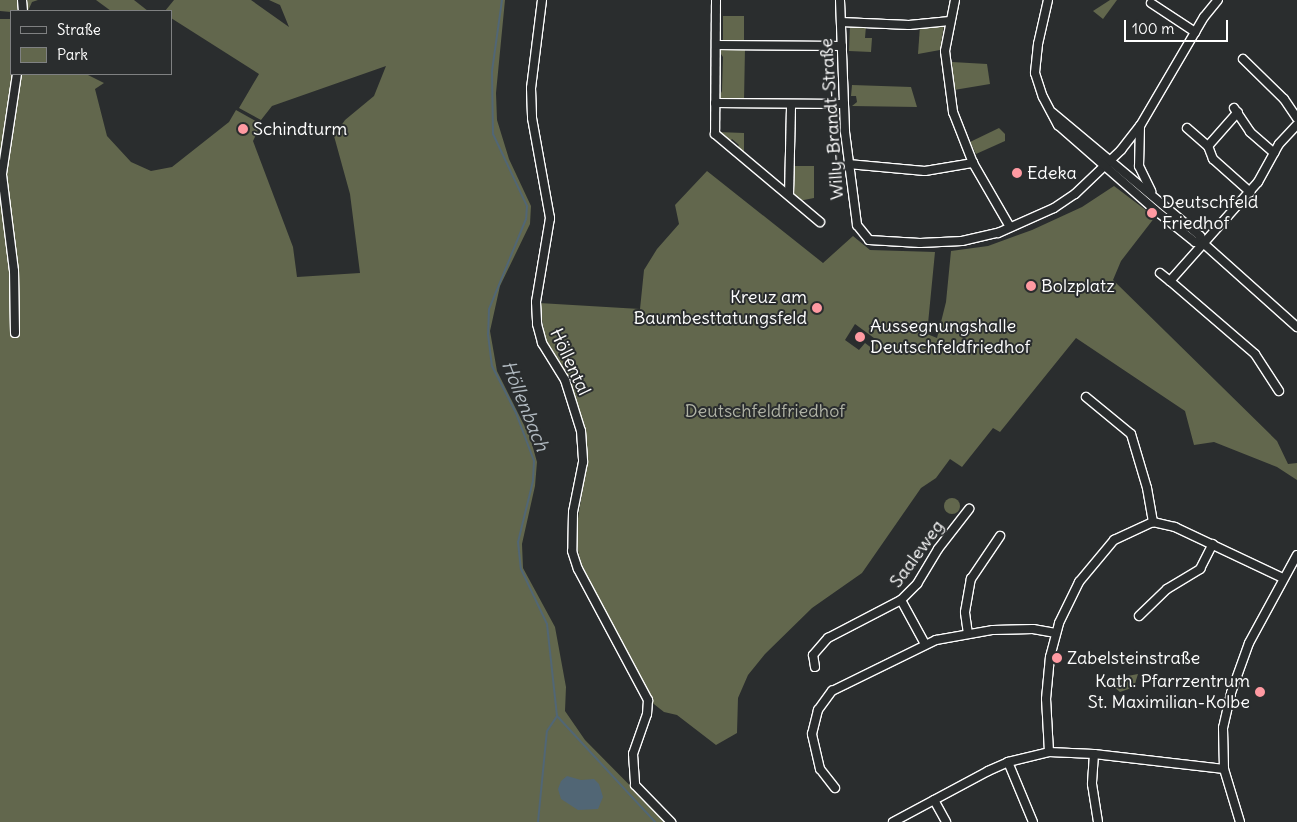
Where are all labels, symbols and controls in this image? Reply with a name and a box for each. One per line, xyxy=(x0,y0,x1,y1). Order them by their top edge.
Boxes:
legend xyxy=(10,10,172,75)
scale bar xyxy=(1127,10,1231,42)
text: 100 m xyxy=(1132,19,1174,38)
text: Straße xyxy=(57,20,101,39)
street label: Willy-Brandt-Straße xyxy=(816,37,848,201)
text: Park xyxy=(57,45,88,64)
place label: Schindturm xyxy=(253,118,347,140)
marker: Schindturm xyxy=(237,123,249,135)
place label: Edeka xyxy=(1027,162,1077,184)
marker: Edeka xyxy=(1011,167,1023,179)
place label: Deutschfeld Friedhof xyxy=(1162,192,1258,234)
marker: Deutschfeld Friedhof xyxy=(1146,207,1158,219)
place label: Bolzplatz xyxy=(1041,275,1115,297)
marker: Bolzplatz xyxy=(1025,280,1037,292)
place label: Kreuz am Baumbesttatungsfeld xyxy=(633,287,807,330)
marker: Kreuz am Baumbesttatungsfeld xyxy=(811,302,823,314)
place label: Aussegnungshalle Deutschfeldfriedhof xyxy=(870,316,1030,358)
street label: Höllental xyxy=(545,325,595,399)
marker: Aussegnungshalle Deutschfeldfriedhof xyxy=(854,331,866,343)
water label: Höllenbach xyxy=(496,357,554,455)
park label: Deutschfeldfriedhof xyxy=(685,400,845,422)
street label: Saaleweg xyxy=(885,516,949,592)
place label: Zabelsteinstraße xyxy=(1067,647,1200,669)
marker: Zabelsteinstraße xyxy=(1051,652,1063,664)
place label: Kath. Pfarrzentrum St. Maximilian-Kolbe xyxy=(1088,671,1250,714)
marker: Kath. Pfarrzentrum St. Maximilian-Kolbe xyxy=(1254,686,1266,698)

